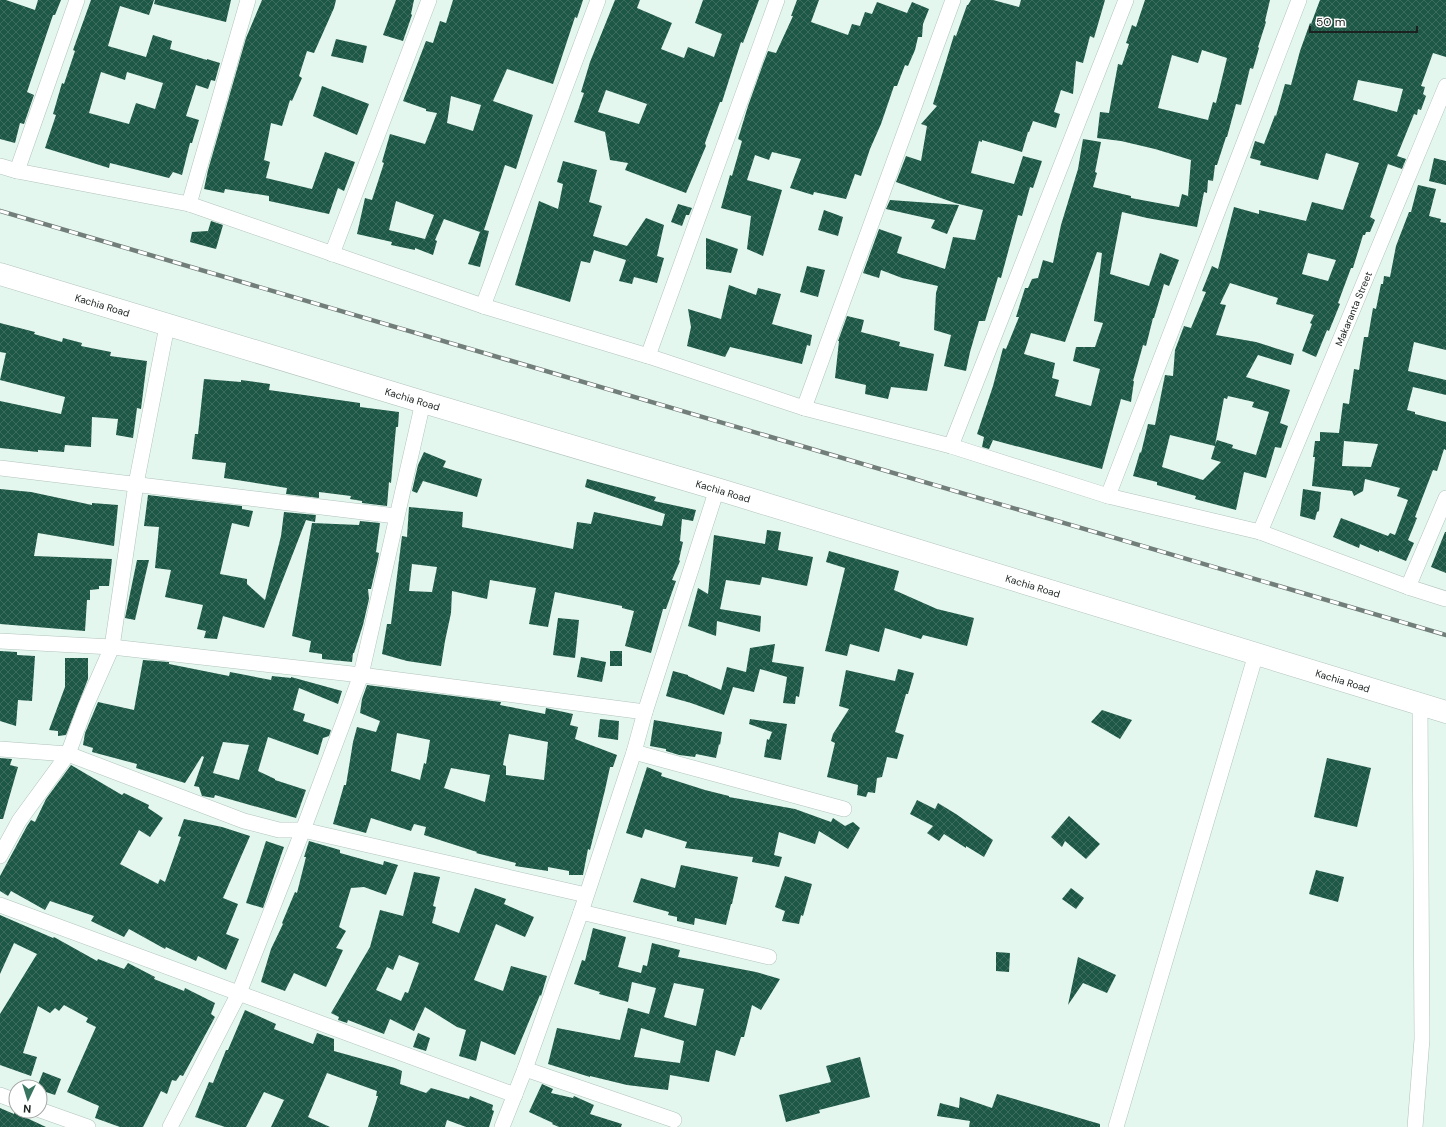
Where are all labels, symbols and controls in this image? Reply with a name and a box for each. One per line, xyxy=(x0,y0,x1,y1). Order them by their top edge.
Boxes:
scale bar xyxy=(1310,8,1417,34)
text: 50 m xyxy=(1316,14,1345,30)
street label: Makaranta Street xyxy=(1332,269,1375,348)
street label: Kachia Road xyxy=(74,291,131,319)
street label: Kachia Road xyxy=(384,384,441,413)
street label: Kachia Road xyxy=(694,477,752,505)
street label: Kachia Road xyxy=(1004,571,1062,600)
street label: Kachia Road xyxy=(1314,666,1372,695)
north arrow xyxy=(8,1079,48,1119)
text: N xyxy=(23,1102,32,1116)

